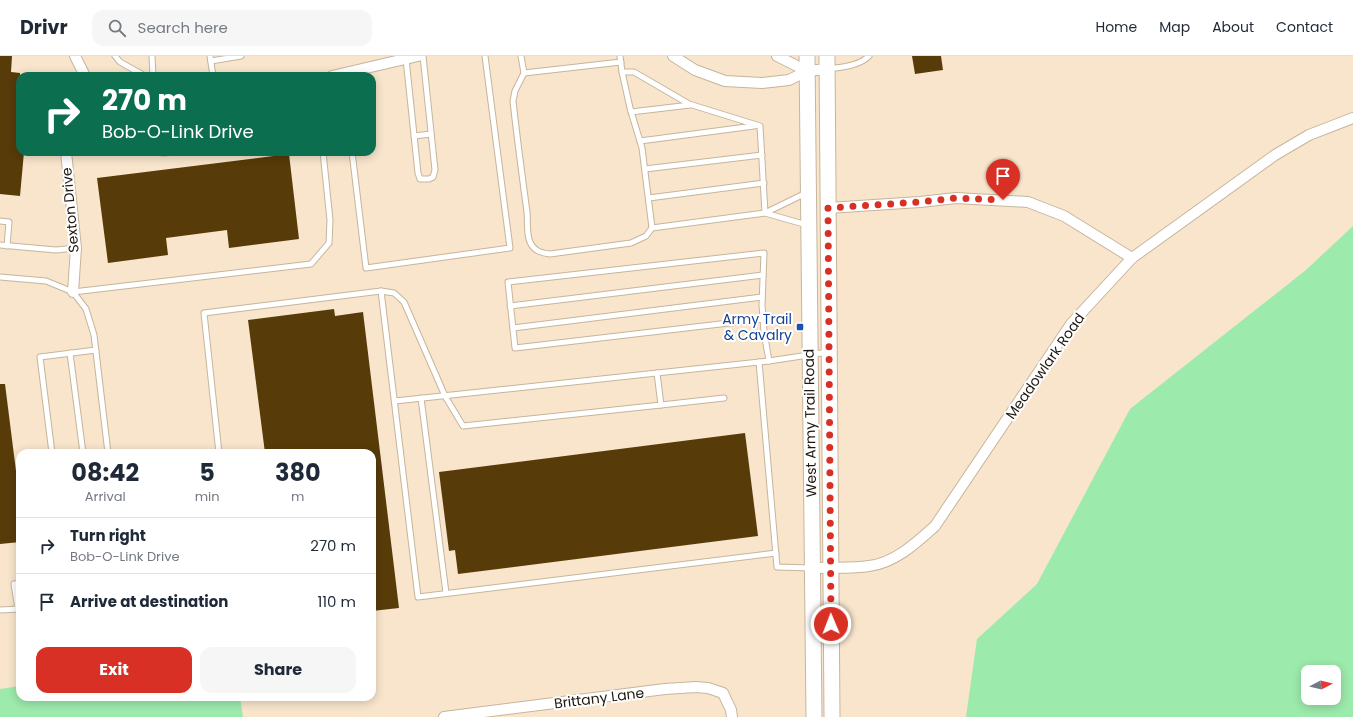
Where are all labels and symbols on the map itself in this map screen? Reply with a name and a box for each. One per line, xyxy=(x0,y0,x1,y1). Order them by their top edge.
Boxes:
pin xyxy=(986,159,1020,200)
street label: Sexton Drive xyxy=(56,166,84,253)
place label: Army Trail & Cavalry xyxy=(722,309,792,345)
street label: Meadowlark Road xyxy=(1001,309,1089,423)
marker: Army Trail & Cavalry xyxy=(795,322,805,332)
street label: West Army Trail Road xyxy=(799,349,821,497)
position arrow xyxy=(810,603,852,645)
north arrow xyxy=(1301,665,1341,705)
street label: Brittany Lane xyxy=(553,683,646,713)

